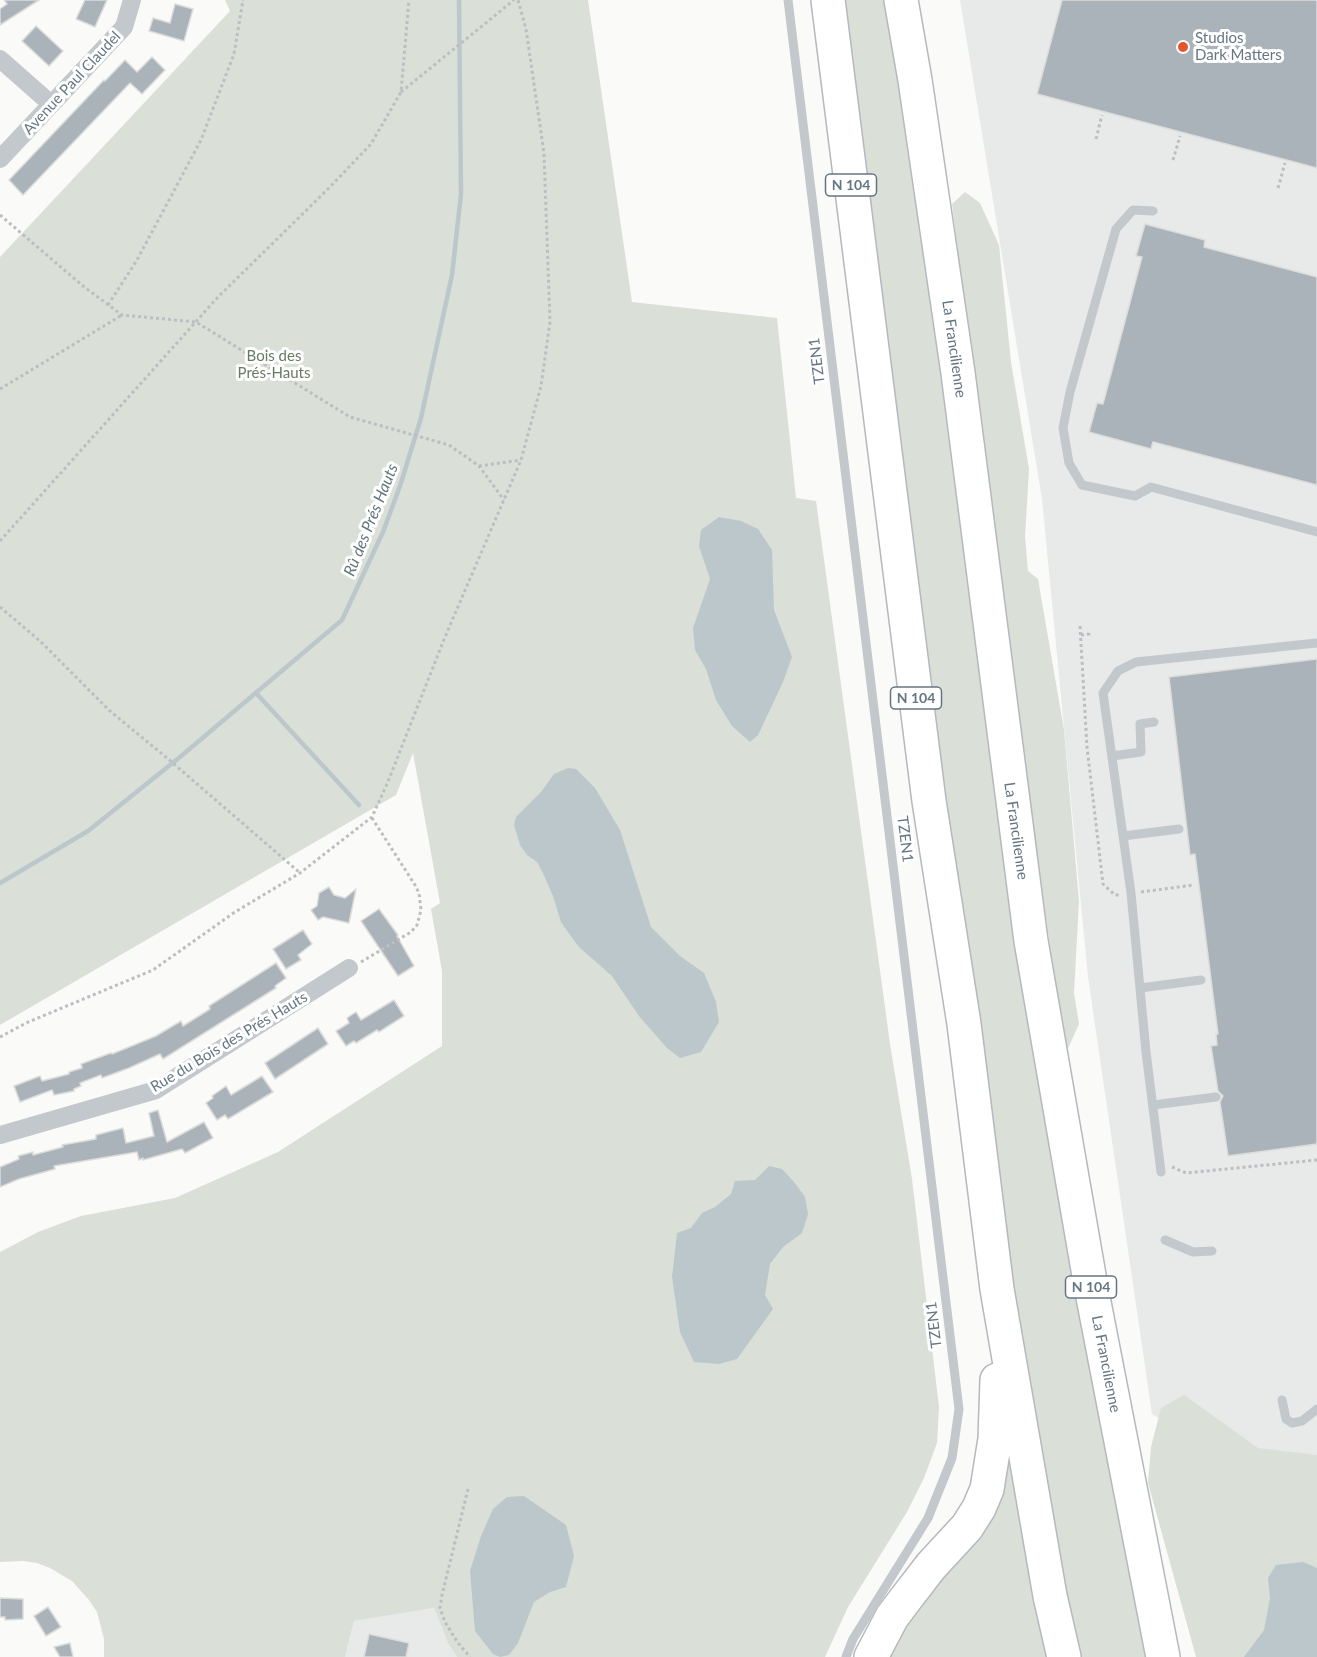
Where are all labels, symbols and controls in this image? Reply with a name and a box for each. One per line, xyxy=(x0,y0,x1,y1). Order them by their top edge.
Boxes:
street label: Avenue Paul Claudel xyxy=(19,28,125,138)
place label: Studios Dark Matters xyxy=(1195,29,1282,64)
marker: Studios Dark Matters xyxy=(1176,40,1190,54)
road number: N 104 xyxy=(826,174,876,196)
street label: La Francilienne xyxy=(938,299,970,399)
street label: TZEN1 xyxy=(805,337,829,385)
park label: Bois des Prés-Hauts xyxy=(238,347,310,382)
water label: Rû des Prés Hauts xyxy=(340,461,402,579)
road number: N 104 xyxy=(890,687,942,709)
street label: La Francilienne xyxy=(1000,781,1032,881)
street label: TZEN1 xyxy=(893,815,917,863)
street label: Rue du Bois des Prés Hauts xyxy=(147,988,311,1096)
road number: N 104 xyxy=(1066,1276,1116,1298)
street label: TZEN1 xyxy=(922,1301,946,1349)
street label: La Francilienne xyxy=(1088,1314,1124,1414)

